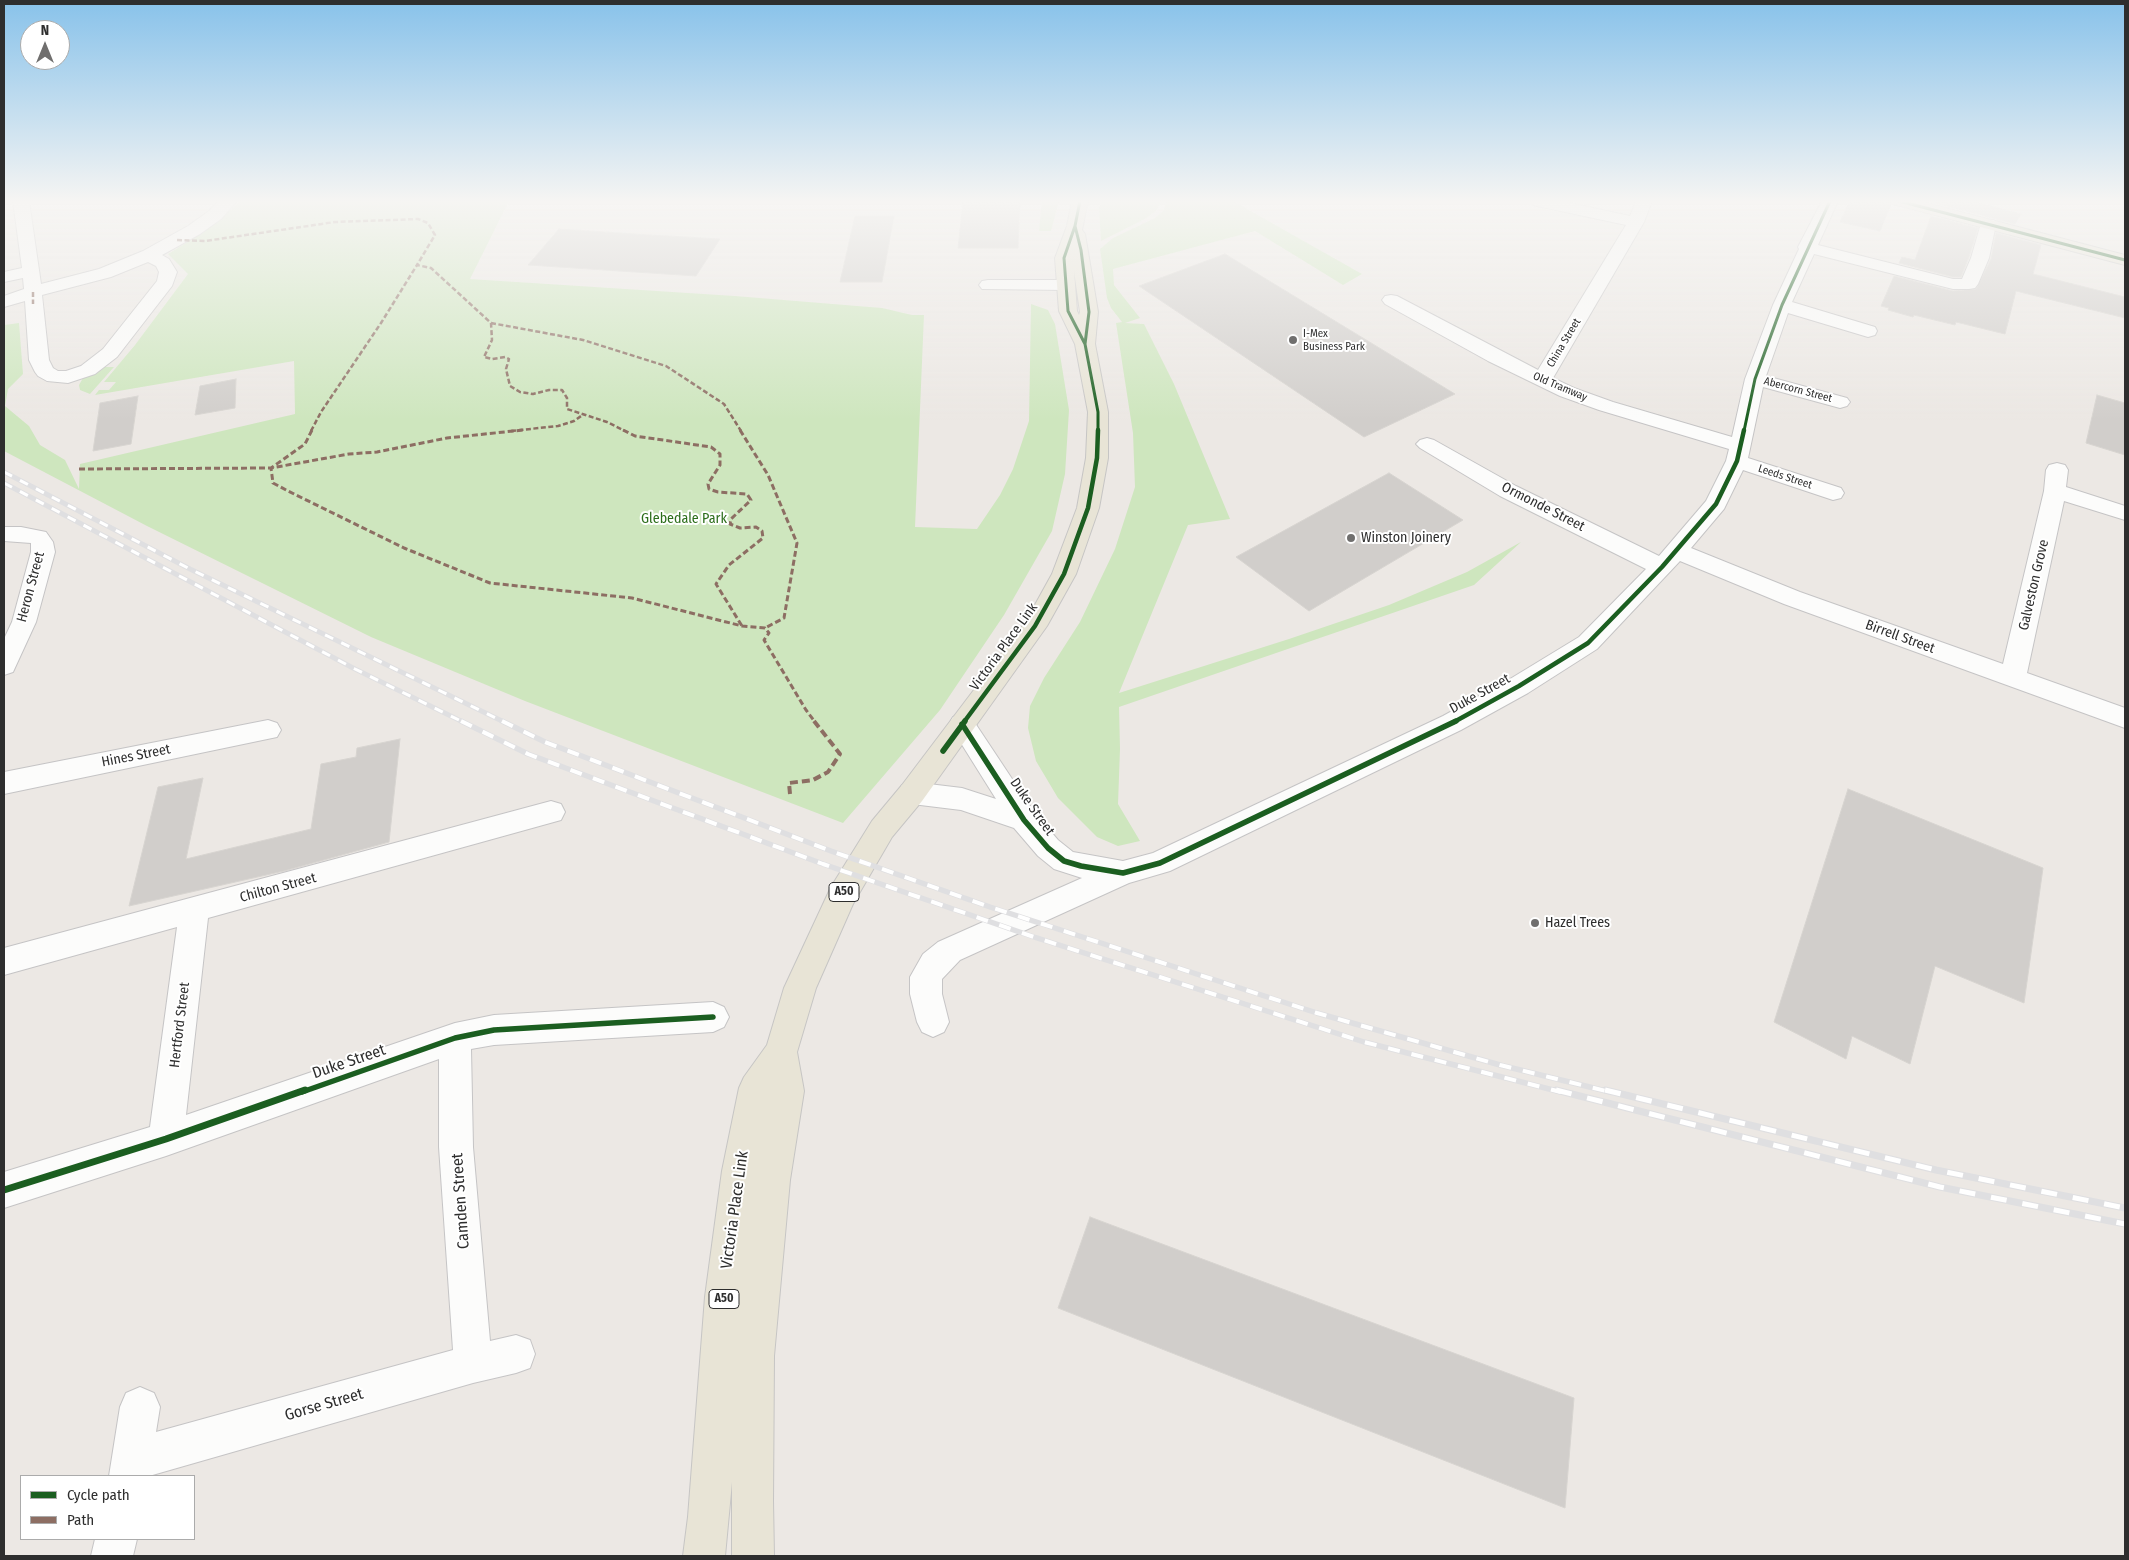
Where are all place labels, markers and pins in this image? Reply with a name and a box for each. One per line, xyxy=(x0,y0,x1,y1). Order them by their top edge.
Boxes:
place label: I-Mex Business Park xyxy=(1303,327,1365,353)
marker: I-Mex Business Park xyxy=(1287,334,1299,346)
place label: Winston Joinery xyxy=(1361,530,1451,546)
marker: Winston Joinery xyxy=(1345,532,1357,544)
place label: Hazel Trees xyxy=(1545,915,1610,931)
marker: Hazel Trees xyxy=(1529,917,1541,929)

